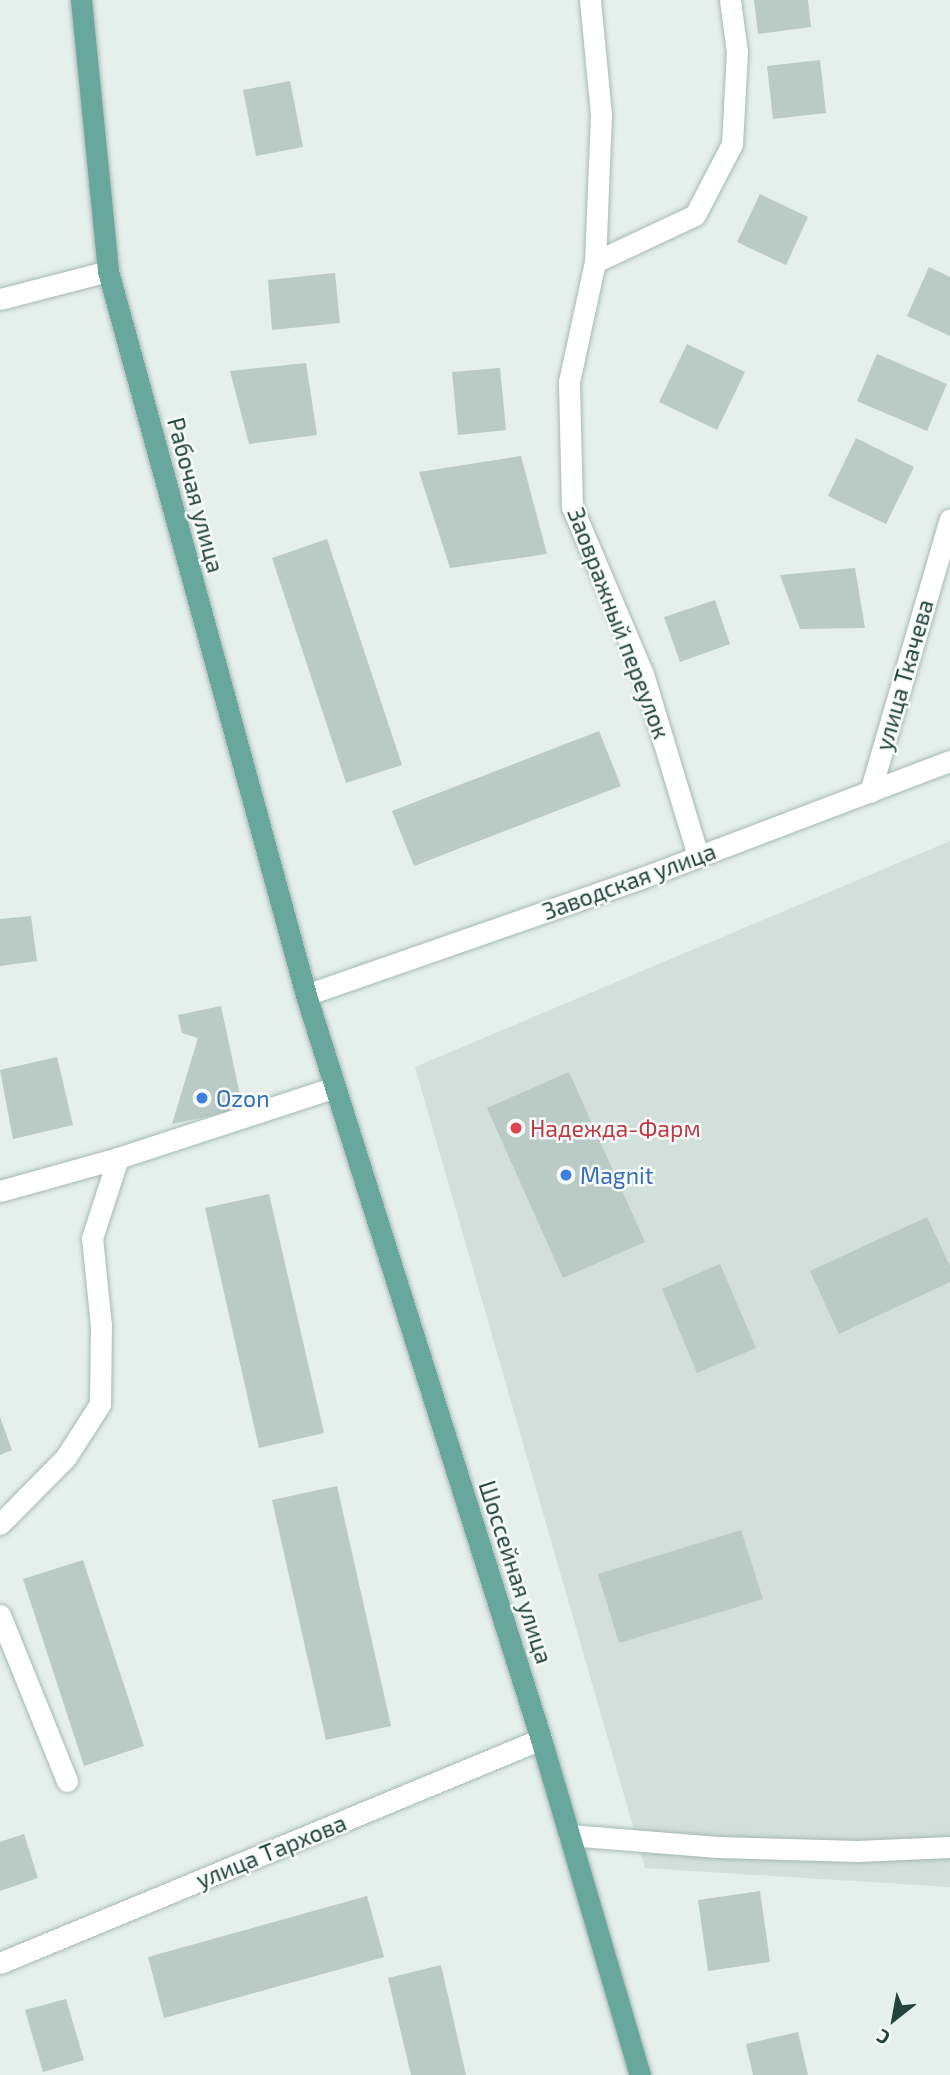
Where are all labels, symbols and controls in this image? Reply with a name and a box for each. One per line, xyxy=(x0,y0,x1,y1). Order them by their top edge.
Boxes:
street label: Рабочая улица xyxy=(162,414,230,576)
street label: Заовражный переулок xyxy=(562,504,676,742)
street label: улица Ткачева xyxy=(869,596,939,754)
street label: Заводская улица xyxy=(539,837,719,925)
place label: Ozon xyxy=(216,1084,269,1112)
marker: Ozon xyxy=(194,1090,210,1106)
place label: Надежда-Фарм xyxy=(530,1114,701,1142)
marker: Надежда-Фарм xyxy=(508,1120,524,1136)
place label: Magnit xyxy=(580,1161,653,1189)
marker: Magnit xyxy=(558,1167,574,1183)
street label: Шоссейная улица xyxy=(473,1477,559,1667)
street label: улица Тархова xyxy=(192,1808,350,1894)
north arrow xyxy=(859,1984,929,2054)
text: С xyxy=(872,2025,894,2050)

